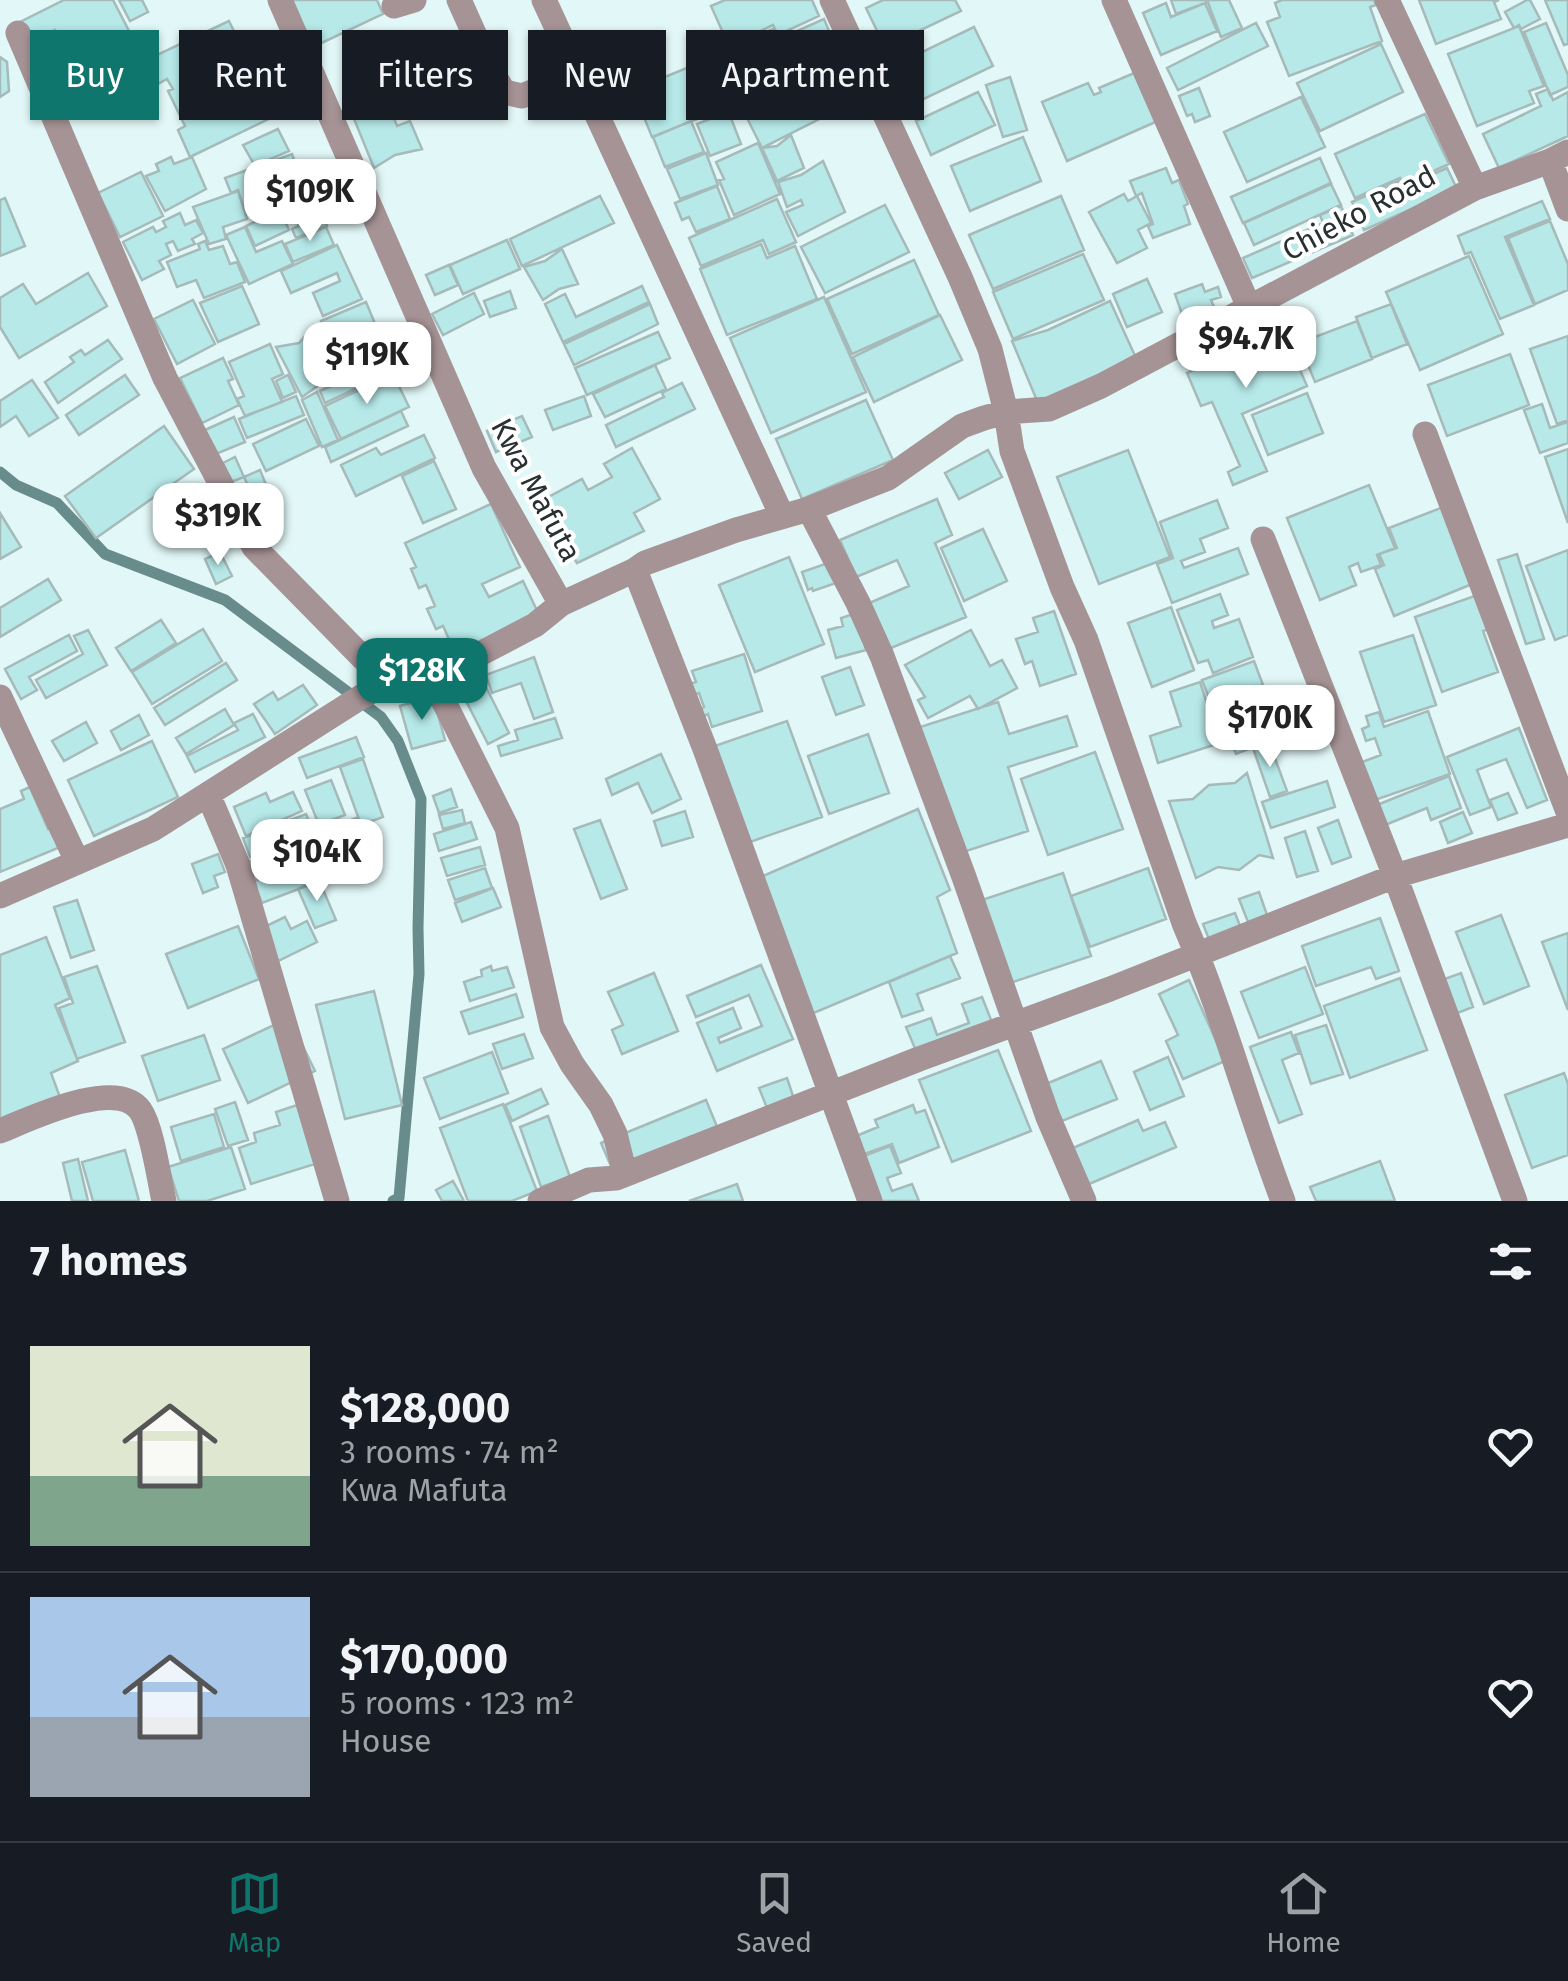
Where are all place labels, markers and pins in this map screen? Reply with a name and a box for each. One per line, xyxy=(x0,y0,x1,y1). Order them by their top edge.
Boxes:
pin: $109K xyxy=(240,159,380,244)
pin: $94.7K xyxy=(1165,306,1327,391)
pin: $119K xyxy=(297,322,437,407)
pin: $319K xyxy=(148,483,288,568)
pin: $128K xyxy=(352,638,492,723)
pin: $170K xyxy=(1200,685,1340,770)
pin: $104K xyxy=(247,819,387,904)

